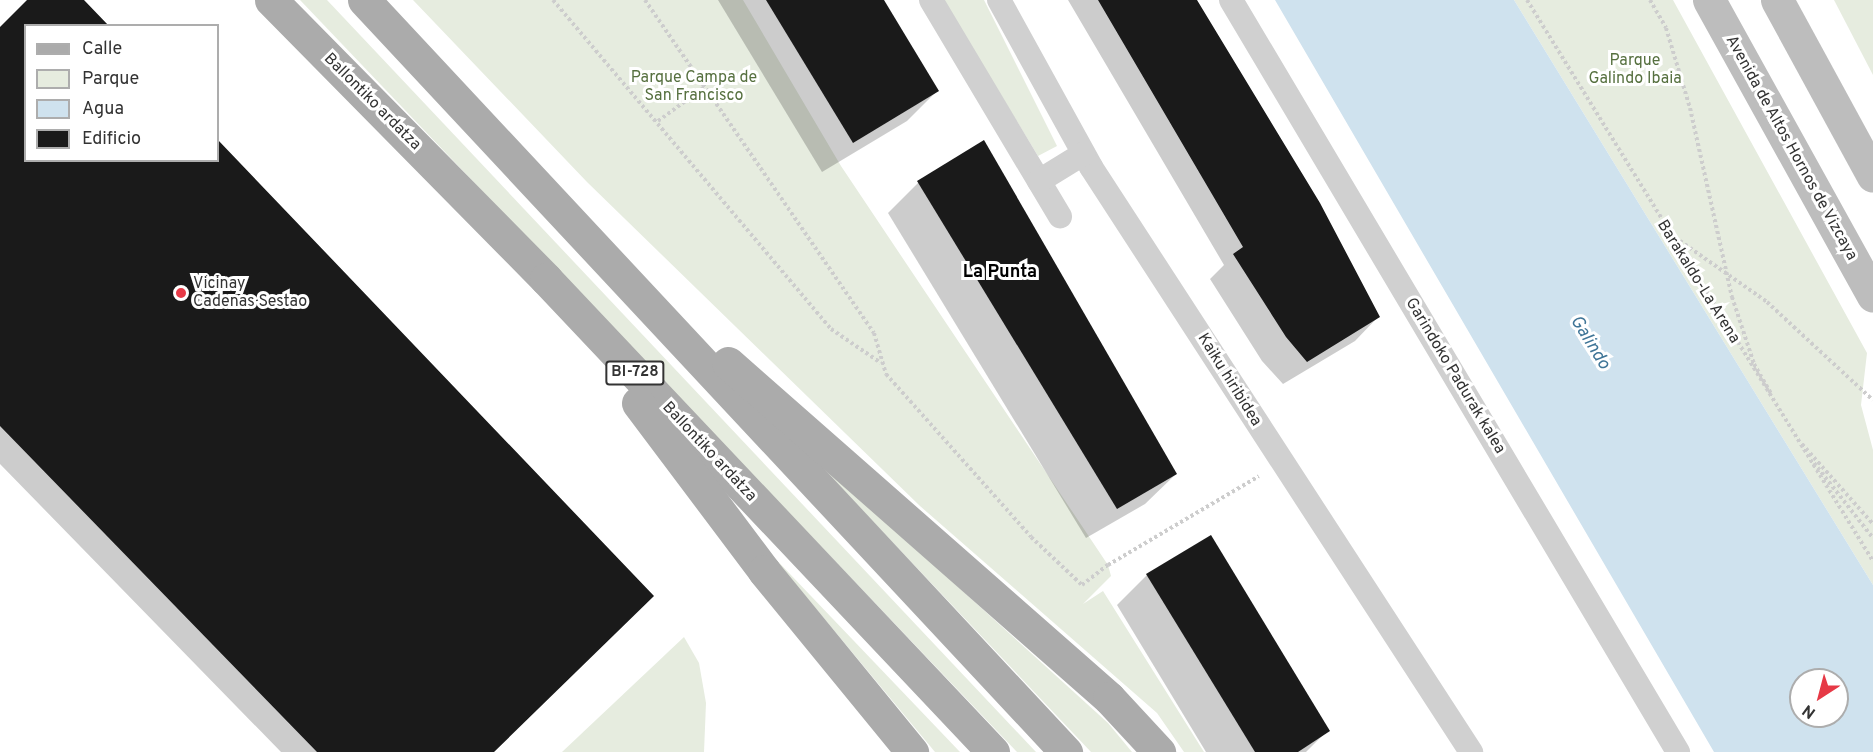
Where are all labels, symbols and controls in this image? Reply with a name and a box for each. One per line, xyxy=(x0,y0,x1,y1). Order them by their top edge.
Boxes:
legend xyxy=(24,24,219,162)
street label: Avenida de Altos Hornos de Vizcaya xyxy=(1721,32,1861,264)
text: Calle xyxy=(82,38,122,61)
street label: Ballontiko ardatza xyxy=(319,49,425,155)
park label: Parque Galindo Ibaia xyxy=(1588,51,1682,89)
text: Parque xyxy=(82,68,139,91)
park label: Parque Campa de San Francisco xyxy=(631,68,757,106)
text: Agua xyxy=(82,98,124,121)
text: Edificio xyxy=(82,128,141,151)
street label: Barakaldo-La Arena xyxy=(1652,216,1744,348)
district label: La Punta xyxy=(963,262,1037,284)
place label: Vicinay Cadenas Sestao xyxy=(193,274,307,312)
marker: Vicinay Cadenas Sestao xyxy=(174,286,188,300)
street label: Garindoko Padurak kalea xyxy=(1401,295,1509,457)
water label: Galindo xyxy=(1564,312,1614,374)
street label: Kaiku hiribidea xyxy=(1193,330,1265,430)
road number: BI-728 xyxy=(605,361,665,385)
street label: Ballontiko ardatza xyxy=(658,398,760,506)
north arrow xyxy=(1789,668,1849,728)
text: N xyxy=(1799,699,1820,722)

